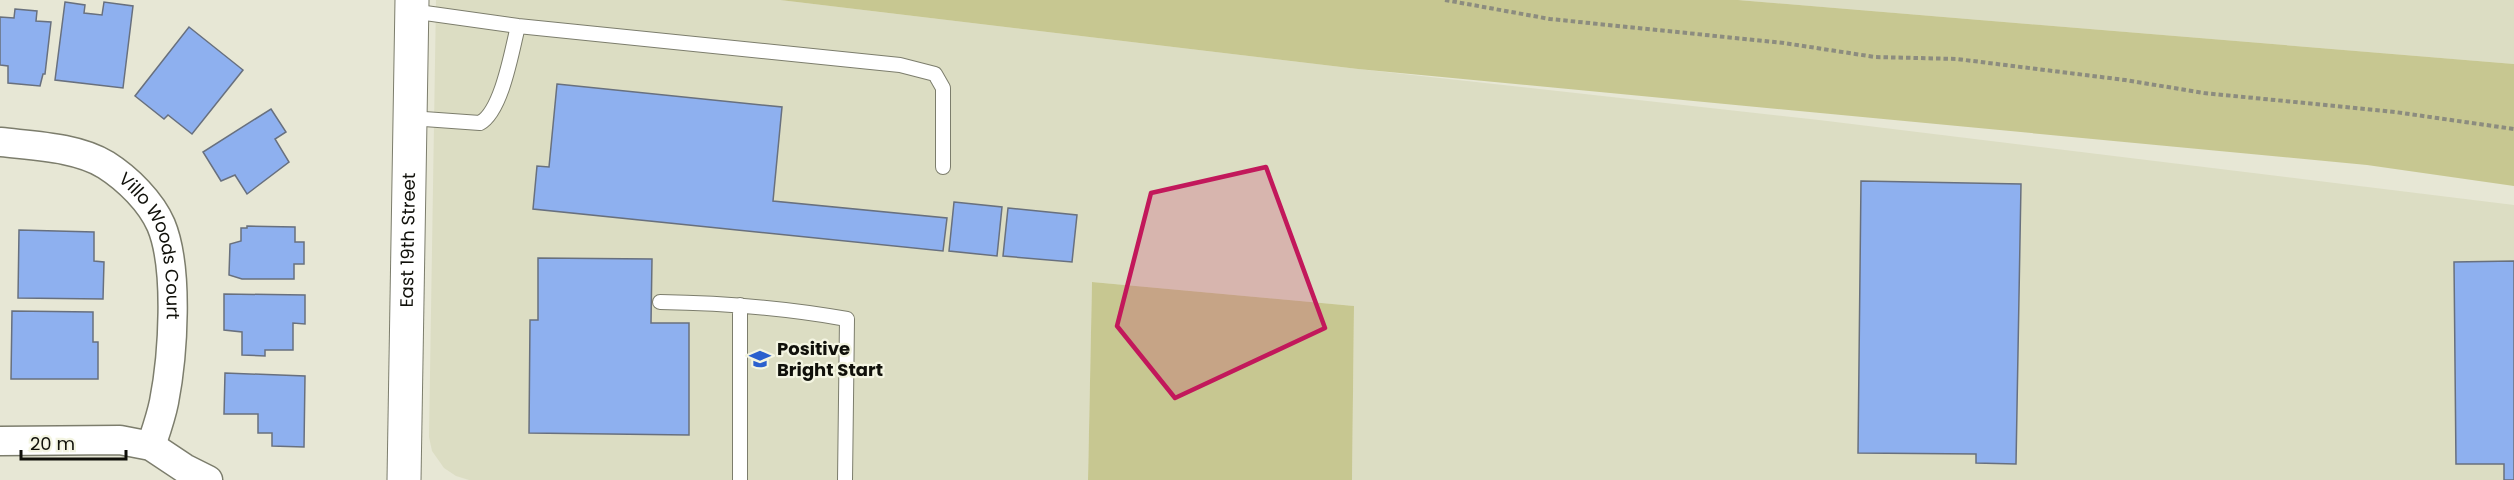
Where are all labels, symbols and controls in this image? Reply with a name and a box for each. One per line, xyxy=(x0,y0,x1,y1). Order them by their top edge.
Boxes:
street label: Villo Woods Court xyxy=(114,166,186,320)
street label: East 19th Street xyxy=(394,172,421,308)
place label: Positive Bright Start xyxy=(777,336,883,382)
school or university icon: Positive Bright Start xyxy=(748,347,772,371)
scale bar xyxy=(21,423,126,461)
text: 20 m xyxy=(30,431,75,456)

